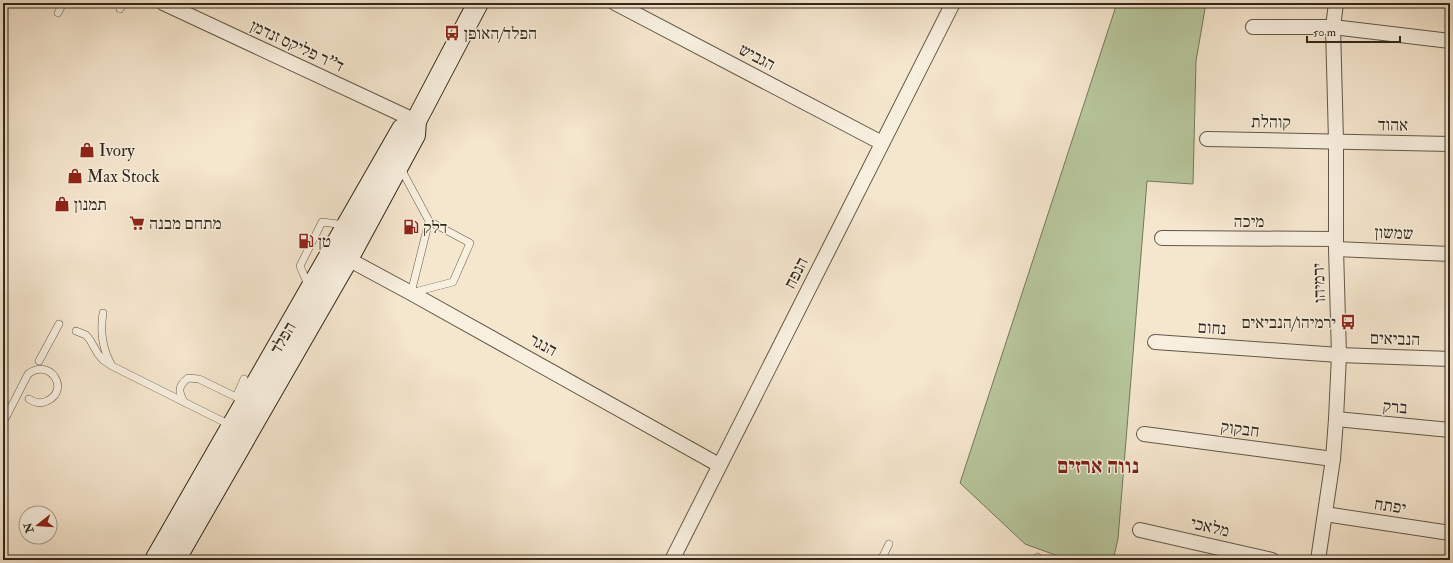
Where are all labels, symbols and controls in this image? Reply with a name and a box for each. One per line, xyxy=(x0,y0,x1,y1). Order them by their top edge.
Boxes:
street label: ד''ר פליקס זנדמן xyxy=(247,15,347,77)
scale bar xyxy=(1307,18,1400,44)
place label: הפלד/האופן xyxy=(464,23,537,44)
bus stop icon: הפלד/האופן xyxy=(443,24,461,42)
text: 50 m xyxy=(1313,25,1337,40)
street label: הגביש xyxy=(735,39,779,75)
street label: קוהלת xyxy=(1251,111,1291,133)
street label: אהוד xyxy=(1378,114,1408,136)
place label: Ivory xyxy=(99,140,135,162)
shop icon: Ivory xyxy=(78,141,96,159)
place label: Max Stock xyxy=(87,166,160,187)
shop icon: Max Stock xyxy=(66,167,84,185)
place label: תמנון xyxy=(74,194,107,215)
shop icon: תמנון xyxy=(53,195,71,213)
street label: מיכה xyxy=(1234,211,1264,232)
place label: מתחם מבנה xyxy=(149,213,222,234)
supermarket icon: מתחם מבנה xyxy=(128,214,146,232)
place label: דלק xyxy=(423,217,447,238)
fuel station icon: דלק xyxy=(402,218,420,236)
street label: שמשון xyxy=(1374,222,1414,244)
place label: טן xyxy=(318,231,331,252)
fuel station icon: טן xyxy=(297,232,315,250)
street label: הנפח xyxy=(779,254,813,292)
street label: ירמיהו xyxy=(1308,262,1330,303)
place label: ירמיהו/הנביאים xyxy=(1241,312,1336,333)
bus stop icon: ירמיהו/הנביאים xyxy=(1339,313,1357,331)
street label: נחום xyxy=(1197,317,1227,339)
street label: הפלד xyxy=(266,318,300,358)
street label: הנביאים xyxy=(1369,328,1421,350)
street label: הנגר xyxy=(525,329,561,361)
street label: ברק xyxy=(1382,395,1408,419)
street label: חבקוק xyxy=(1219,416,1261,442)
district label: נווה ארזים xyxy=(1057,453,1139,480)
street label: יפתח xyxy=(1372,493,1408,519)
north arrow xyxy=(18,505,58,545)
street label: מלאכי xyxy=(1189,512,1231,542)
text: N xyxy=(21,520,37,535)

